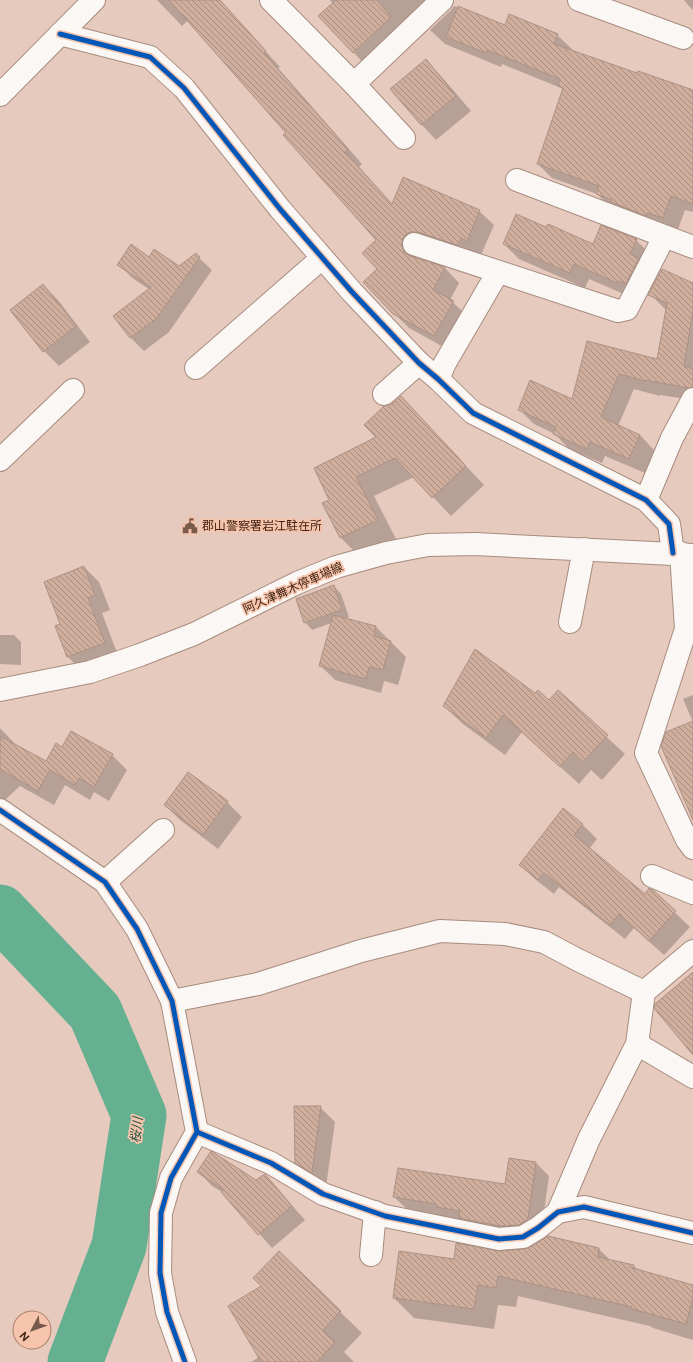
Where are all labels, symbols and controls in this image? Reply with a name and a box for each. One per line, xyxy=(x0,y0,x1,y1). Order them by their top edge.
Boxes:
public building icon: 郡山警察署岩江駐在所 xyxy=(181,517,199,535)
place label: 郡山警察署岩江駐在所 xyxy=(202,518,322,534)
street label: 阿久津舞木停車場線 xyxy=(240,559,346,617)
water label: 桜川 xyxy=(127,1114,147,1144)
north arrow xyxy=(12,1310,52,1350)
text: N xyxy=(17,1329,32,1344)

